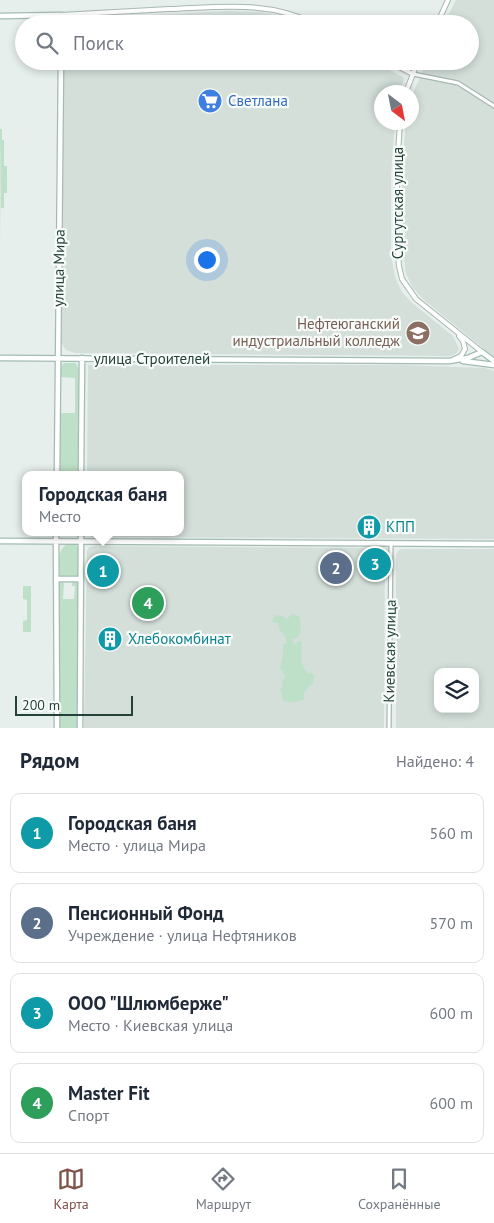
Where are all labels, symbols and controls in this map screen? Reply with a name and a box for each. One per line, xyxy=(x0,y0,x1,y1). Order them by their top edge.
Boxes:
search box xyxy=(15,15,479,70)
icon: search xyxy=(33,29,61,57)
text: Поиск xyxy=(73,31,124,55)
north arrow xyxy=(374,85,419,130)
supermarket icon: Светлана xyxy=(197,88,223,114)
place label: Светлана xyxy=(228,91,288,110)
street label: Сургутская улица xyxy=(388,147,407,259)
street label: улица Мира xyxy=(48,229,69,307)
your location xyxy=(194,247,220,273)
place label: Нефтеюганский индустриальный колледж xyxy=(232,314,400,350)
school or university icon: Нефтеюганский индустриальный колледж xyxy=(405,320,431,346)
street label: улица Строителей xyxy=(94,349,210,368)
popup xyxy=(22,471,184,536)
text: Городская баня xyxy=(39,482,167,506)
text: Место xyxy=(39,506,81,526)
building icon: КПП xyxy=(356,514,382,540)
place label: КПП xyxy=(386,517,415,536)
pin: 3 xyxy=(359,545,391,583)
pin: 2 xyxy=(320,549,352,587)
pin: 1 xyxy=(87,552,119,590)
pin: 4 xyxy=(132,584,164,622)
street label: Киевская улица xyxy=(379,599,400,703)
building icon: Хлебокомбинат xyxy=(97,626,123,652)
place label: Хлебокомбинат xyxy=(128,629,231,648)
map controls xyxy=(434,668,479,713)
button: layers xyxy=(434,668,479,713)
scale bar xyxy=(15,693,132,716)
text: 200 m xyxy=(22,696,60,714)
text: Рядом xyxy=(20,747,79,774)
text: Найдено: 4 xyxy=(396,751,474,771)
text: Городская баня xyxy=(68,811,197,835)
text: 1 xyxy=(32,823,42,843)
text: 560 m xyxy=(430,823,473,843)
text: Место · улица Мира xyxy=(68,835,206,855)
text: Пенсионный Фонд xyxy=(68,901,224,925)
text: 2 xyxy=(32,913,42,933)
text: 570 m xyxy=(430,913,473,933)
text: Учреждение · улица Нефтяников xyxy=(68,925,297,945)
text: ООО "Шлюмберже" xyxy=(68,991,229,1015)
text: 3 xyxy=(32,1003,42,1023)
text: 600 m xyxy=(430,1003,473,1023)
text: Место · Киевская улица xyxy=(68,1015,233,1035)
text: Master Fit xyxy=(68,1081,150,1105)
text: 4 xyxy=(32,1093,42,1113)
text: 600 m xyxy=(430,1093,473,1113)
text: Спорт xyxy=(68,1105,109,1125)
tab: Карта xyxy=(53,1165,89,1213)
tab: Маршрут xyxy=(196,1165,251,1213)
tab: Сохранённые xyxy=(358,1165,441,1213)

